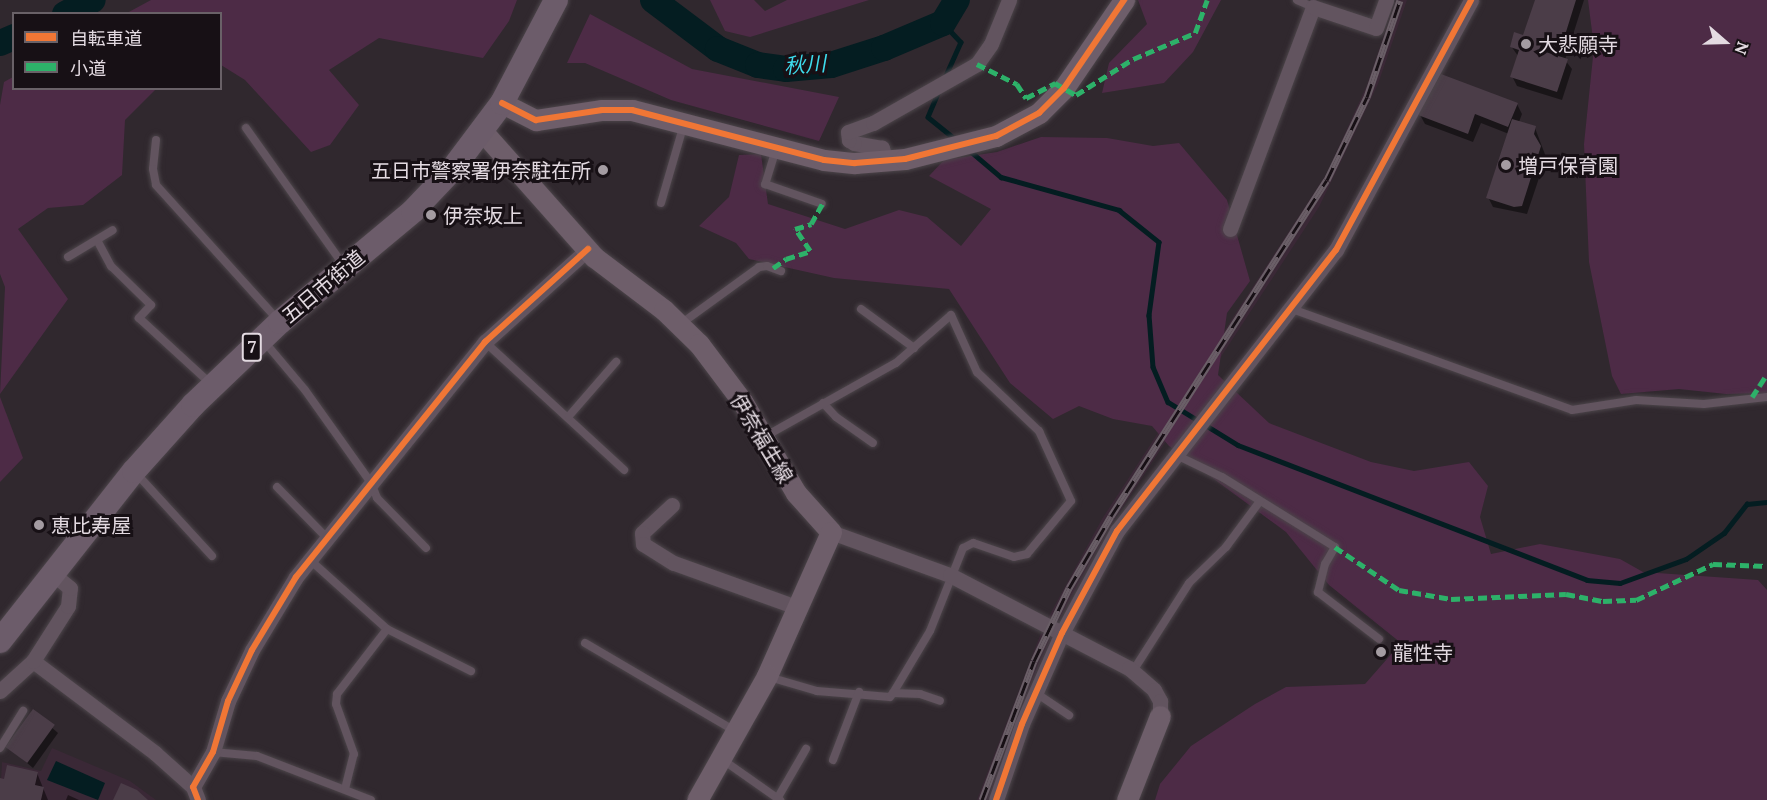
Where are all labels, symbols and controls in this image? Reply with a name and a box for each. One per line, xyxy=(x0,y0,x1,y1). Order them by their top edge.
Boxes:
legend xyxy=(12,12,222,90)
north arrow xyxy=(1695,12,1755,72)
text: 自転車道 xyxy=(70,27,142,50)
place label: 大悲願寺 xyxy=(1538,32,1618,56)
marker: 大悲願寺 xyxy=(1519,37,1533,51)
text: N xyxy=(1730,39,1753,57)
water label: 秋川 xyxy=(783,51,827,79)
text: 小道 xyxy=(70,57,106,80)
place label: 増戸保育園 xyxy=(1518,153,1618,177)
place label: 五日市警察署伊奈駐在所 xyxy=(371,158,591,182)
marker: 増戸保育園 xyxy=(1499,158,1513,172)
marker: 五日市警察署伊奈駐在所 xyxy=(596,163,610,177)
place label: 伊奈坂上 xyxy=(443,203,523,227)
marker: 伊奈坂上 xyxy=(424,208,438,222)
street label: 五日市街道 xyxy=(277,245,369,327)
road number: 7 xyxy=(242,332,262,362)
street label: 伊奈福生線 xyxy=(726,389,798,487)
place label: 恵比寿屋 xyxy=(51,513,131,537)
marker: 恵比寿屋 xyxy=(32,518,46,532)
place label: 龍性寺 xyxy=(1393,640,1453,664)
marker: 龍性寺 xyxy=(1374,645,1388,659)

